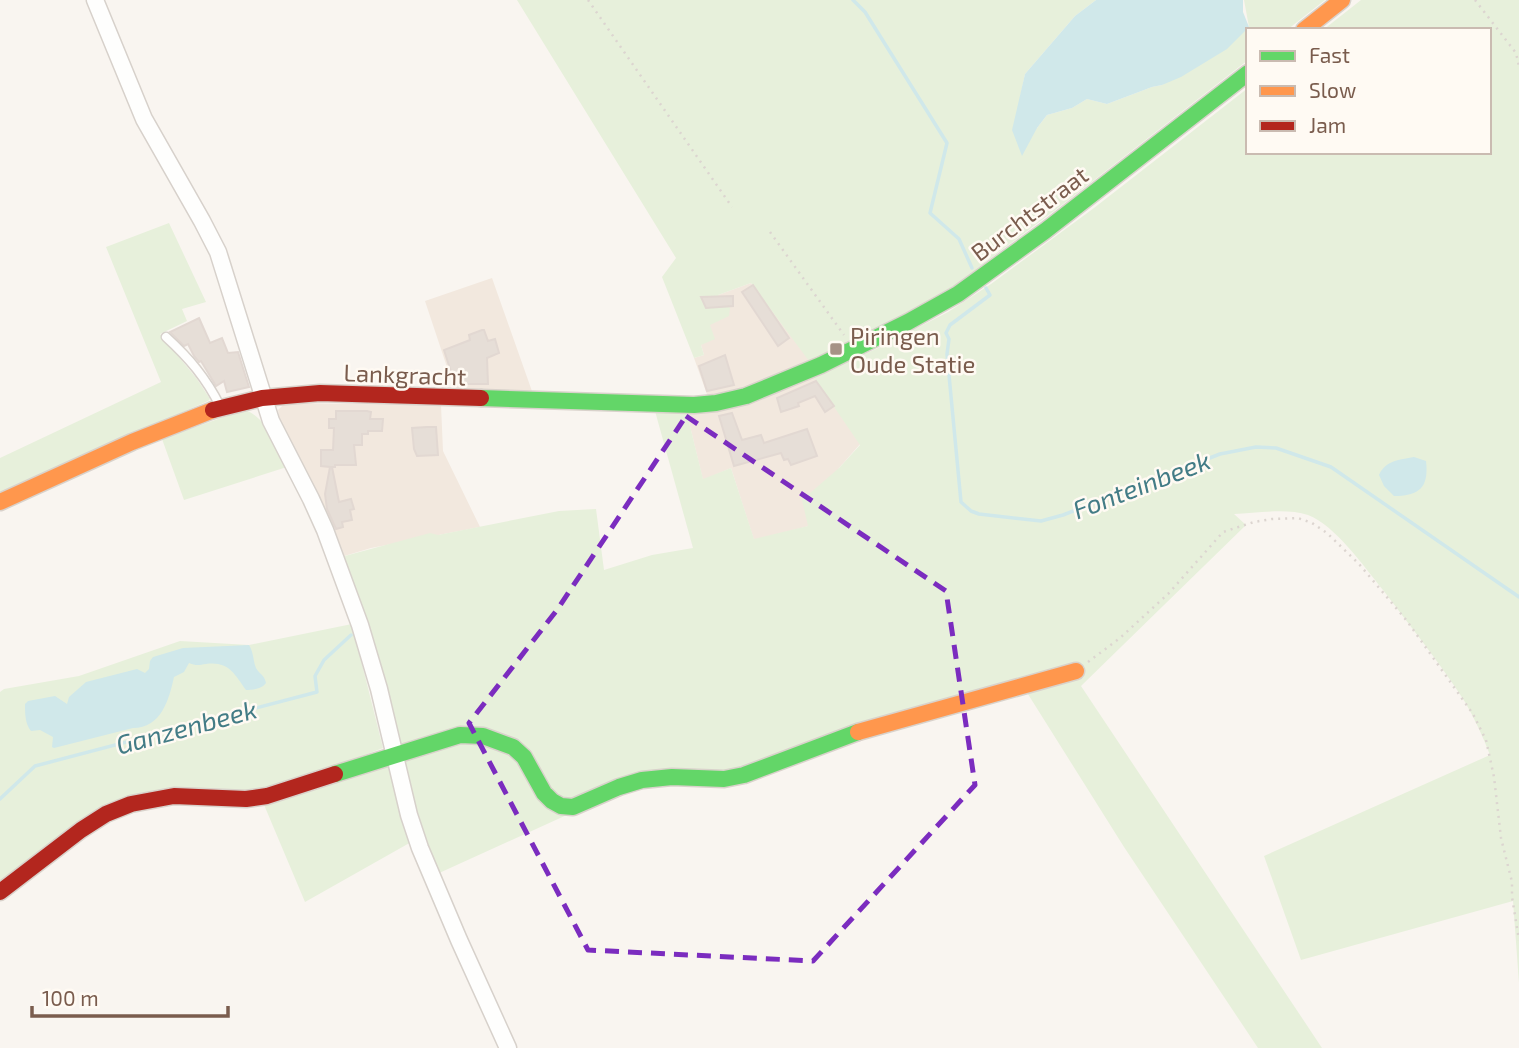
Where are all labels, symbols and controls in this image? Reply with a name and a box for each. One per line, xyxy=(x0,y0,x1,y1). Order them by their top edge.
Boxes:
legend xyxy=(1246,28,1491,154)
text: Fast xyxy=(1309,42,1350,67)
text: Slow xyxy=(1309,77,1356,102)
text: Jam xyxy=(1309,112,1346,137)
street label: Burchtstraat xyxy=(965,160,1093,266)
place label: Piringen Oude Statie xyxy=(850,321,975,378)
marker: Piringen Oude Statie xyxy=(828,341,844,357)
street label: Lankgracht xyxy=(343,357,467,391)
water label: Fonteinbeek xyxy=(1068,444,1214,524)
water label: Ganzenbeek xyxy=(112,692,260,760)
scale bar xyxy=(32,974,228,1018)
text: 100 m xyxy=(42,985,99,1010)

